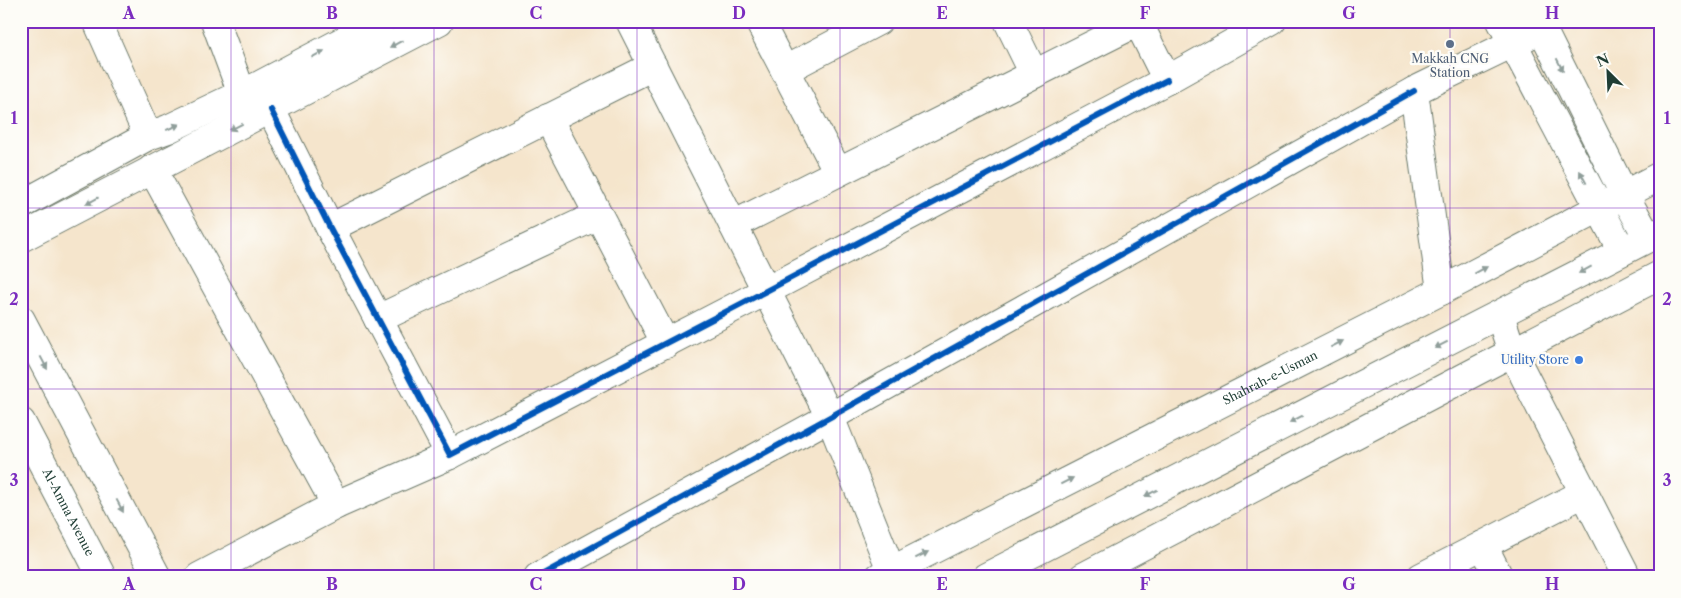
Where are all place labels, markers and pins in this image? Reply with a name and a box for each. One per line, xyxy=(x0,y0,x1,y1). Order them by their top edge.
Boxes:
marker: Makkah CNG Station xyxy=(1444,38,1456,50)
place label: Makkah CNG Station xyxy=(1411,51,1489,80)
place label: Utility Store xyxy=(1501,352,1569,367)
marker: Utility Store xyxy=(1573,354,1585,366)

